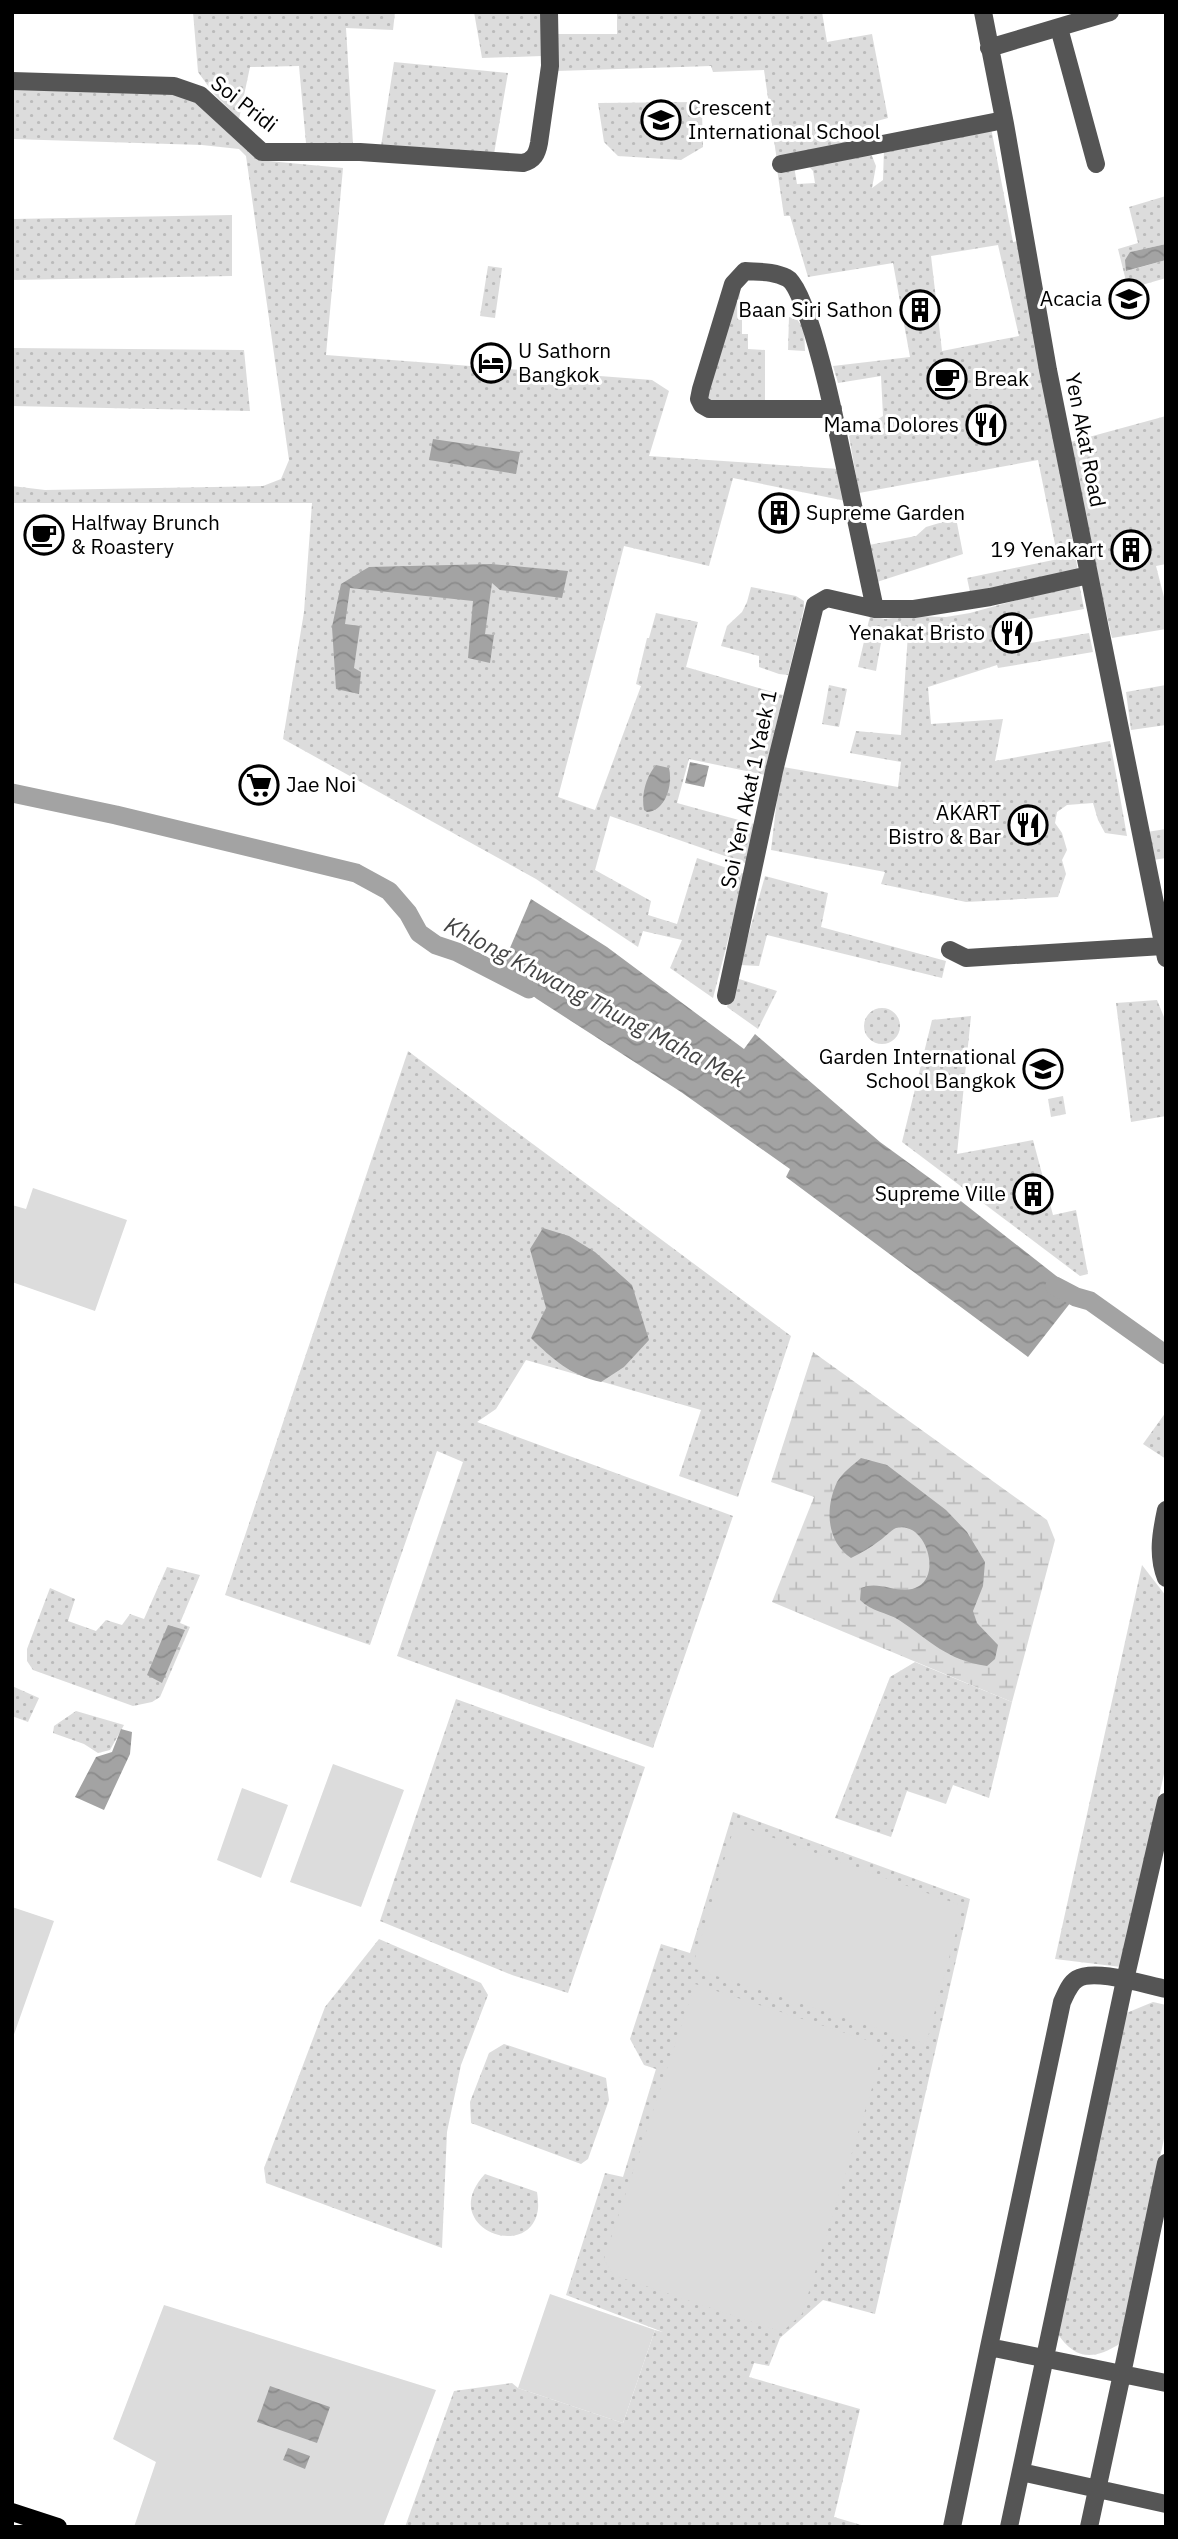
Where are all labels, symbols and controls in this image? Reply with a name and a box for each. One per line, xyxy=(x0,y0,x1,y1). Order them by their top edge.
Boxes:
street label: Soi Pridi xyxy=(206,68,284,138)
place label: Crescent International School xyxy=(688,93,880,145)
school or university icon: Crescent International School xyxy=(640,99,682,141)
school or university icon: Acacia xyxy=(1108,278,1150,320)
place label: Acacia xyxy=(1040,284,1102,312)
building icon: Baan Siri Sathon xyxy=(899,289,941,331)
place label: Baan Siri Sathon xyxy=(738,295,893,323)
place label: U Sathorn Bangkok xyxy=(518,336,611,388)
hotel icon: U Sathorn Bangkok xyxy=(470,342,512,384)
cafe icon: Break xyxy=(926,358,968,400)
place label: Break xyxy=(974,364,1029,392)
street label: Yen Akat Road xyxy=(1059,370,1113,509)
restaurant icon: Mama Dolores xyxy=(965,404,1007,446)
place label: Mama Dolores xyxy=(824,410,959,438)
building icon: Supreme Garden xyxy=(758,492,800,534)
place label: Supreme Garden xyxy=(806,498,965,526)
place label: Halfway Brunch & Roastery xyxy=(71,508,220,560)
cafe icon: Halfway Brunch & Roastery xyxy=(23,514,65,556)
building icon: 19 Yenakart xyxy=(1110,529,1152,571)
place label: 19 Yenakart xyxy=(990,535,1104,563)
restaurant icon: Yenakat Bristo xyxy=(991,612,1033,654)
place label: Yenakat Bristo xyxy=(849,618,985,646)
street label: Soi Yen Akat 1 Yaek 1 xyxy=(713,687,783,891)
supermarket icon: Jae Noi xyxy=(238,764,280,806)
place label: Jae Noi xyxy=(286,770,356,798)
place label: AKART Bistro & Bar xyxy=(888,798,1001,850)
restaurant icon: AKART Bistro & Bar xyxy=(1007,804,1049,846)
water label: Khlong Khwang Thung Maha Mek xyxy=(440,909,752,1094)
place label: Garden International School Bangkok xyxy=(819,1042,1016,1094)
school or university icon: Garden International School Bangkok xyxy=(1022,1048,1064,1090)
building icon: Supreme Ville xyxy=(1012,1173,1054,1215)
place label: Supreme Ville xyxy=(875,1179,1006,1207)

